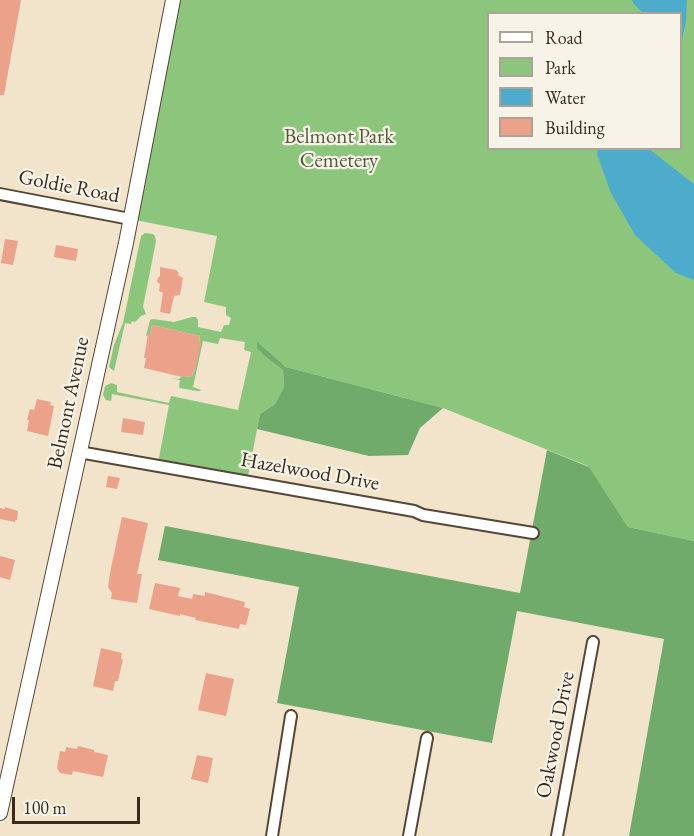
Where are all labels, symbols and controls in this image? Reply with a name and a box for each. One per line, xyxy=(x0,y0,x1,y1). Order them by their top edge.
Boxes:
legend xyxy=(487,12,682,150)
text: Road xyxy=(545,26,583,49)
text: Park xyxy=(545,56,576,79)
text: Water xyxy=(545,86,586,109)
text: Building xyxy=(545,116,605,139)
park label: Belmont Park Cemetery xyxy=(284,124,394,174)
street label: Goldie Road xyxy=(16,165,122,209)
street label: Belmont Avenue xyxy=(43,335,95,471)
street label: Hazelwood Drive xyxy=(239,447,381,497)
street label: Oakwood Drive xyxy=(531,669,581,801)
scale bar xyxy=(15,785,142,823)
text: 100 m xyxy=(23,796,67,819)

